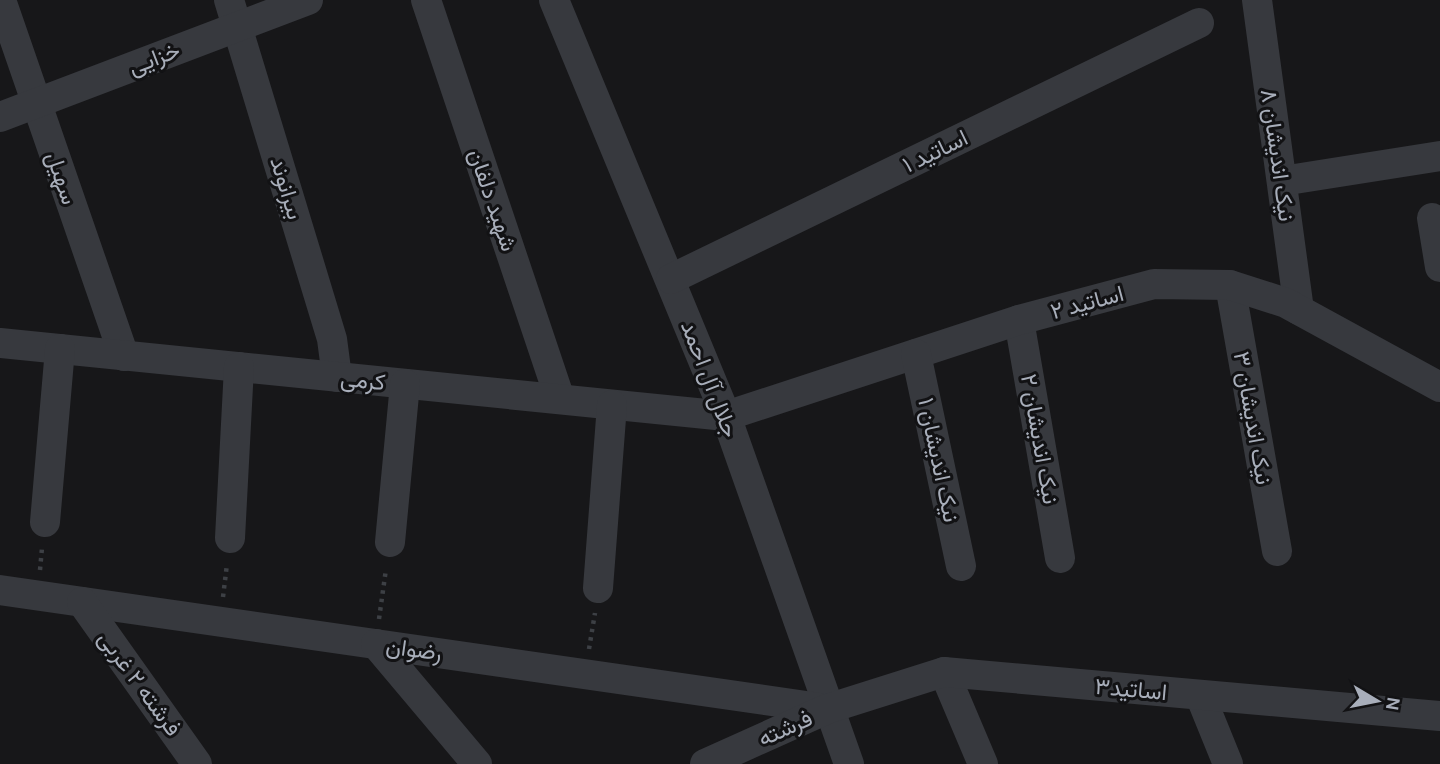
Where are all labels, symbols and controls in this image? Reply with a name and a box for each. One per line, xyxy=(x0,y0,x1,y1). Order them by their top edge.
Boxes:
street label: خزایی xyxy=(124,36,184,82)
street label: نیک اندیشان ۸ xyxy=(1255,87,1300,223)
street label: اساتید ۱ xyxy=(898,124,972,179)
street label: شهید دلفان xyxy=(462,146,523,255)
street label: سهیل xyxy=(39,148,83,208)
street label: بیرانوند xyxy=(263,154,309,223)
street label: اساتید ۲ xyxy=(1048,280,1127,325)
street label: جلال آل احمد xyxy=(674,317,744,442)
street label: نیک اندیشان ۳ xyxy=(1227,349,1278,487)
street label: کرمی xyxy=(339,365,387,397)
street label: نیک اندیشان ۲ xyxy=(1015,372,1064,506)
street label: نیک اندیشان ۱ xyxy=(912,395,965,525)
street label: فرشته ۲ غربی xyxy=(92,625,187,742)
street label: رضوان xyxy=(384,632,444,668)
north arrow xyxy=(1342,666,1412,736)
street label: اساتید۳ xyxy=(1094,673,1168,706)
text: N xyxy=(1381,695,1405,712)
street label: فرشته xyxy=(754,705,817,753)

